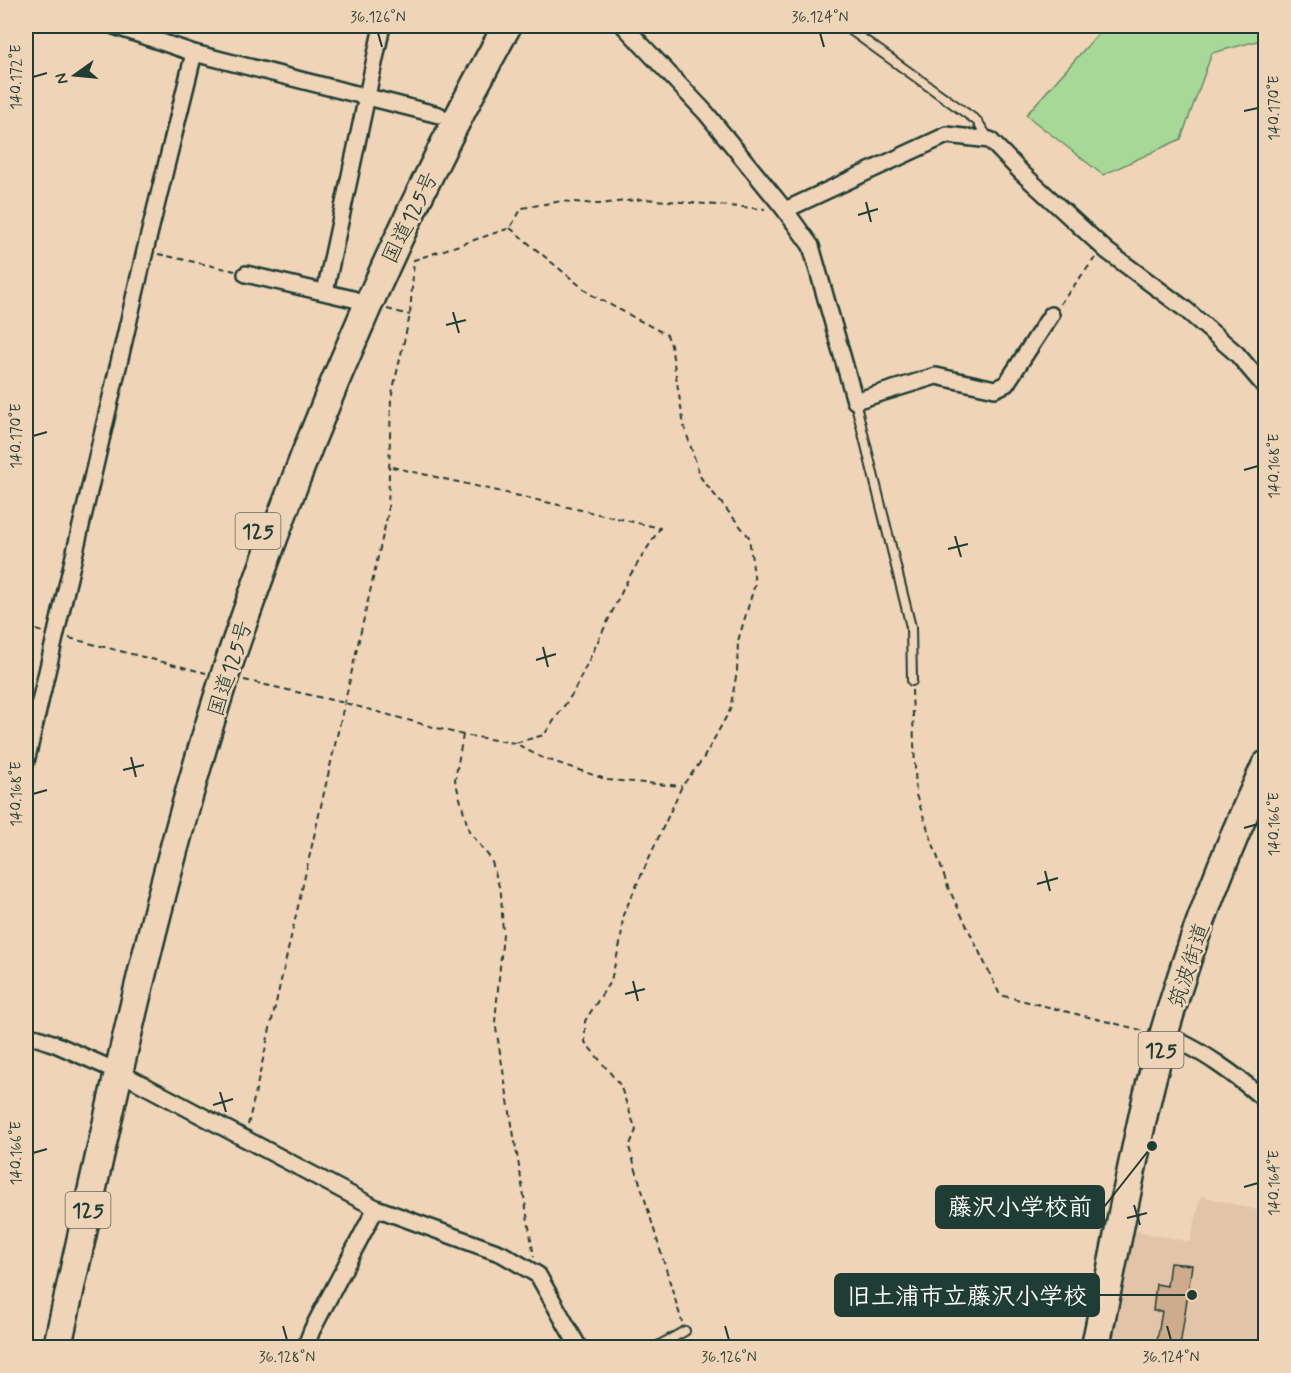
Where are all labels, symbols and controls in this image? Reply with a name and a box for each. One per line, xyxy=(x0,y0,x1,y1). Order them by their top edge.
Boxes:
text: 36.126°N xyxy=(350,8,406,28)
text: 36.124°N xyxy=(791,8,849,28)
text: 140.172°E xyxy=(7,44,27,110)
north arrow xyxy=(45,45,105,105)
text: N xyxy=(50,71,73,86)
text: 140.170°E xyxy=(1265,75,1285,141)
street label: 国道125号 xyxy=(376,167,445,269)
text: 140.170°E xyxy=(7,403,27,469)
text: 140.168°E xyxy=(1265,433,1285,499)
road number: 125 xyxy=(236,513,280,549)
street label: 国道125号 xyxy=(202,617,260,720)
text: 140.168°E xyxy=(7,761,27,827)
text: 140.166°E xyxy=(1265,792,1285,856)
street label: 筑波街道 xyxy=(1163,919,1217,1012)
road number: 125 xyxy=(1138,1032,1184,1068)
text: 140.166°E xyxy=(7,1121,27,1185)
text: 140.164°E xyxy=(1265,1150,1285,1216)
callout: 藤沢小学校前 xyxy=(936,1186,1104,1228)
road number: 125 xyxy=(66,1192,110,1228)
text: 藤沢小学校前 xyxy=(948,1193,1092,1224)
callout: 旧土浦市立藤沢小学校 xyxy=(835,1274,1099,1316)
text: 旧土浦市立藤沢小学校 xyxy=(847,1282,1087,1313)
text: 36.128°N xyxy=(259,1348,315,1368)
text: 36.126°N xyxy=(701,1348,757,1368)
text: 36.124°N xyxy=(1142,1348,1200,1368)

